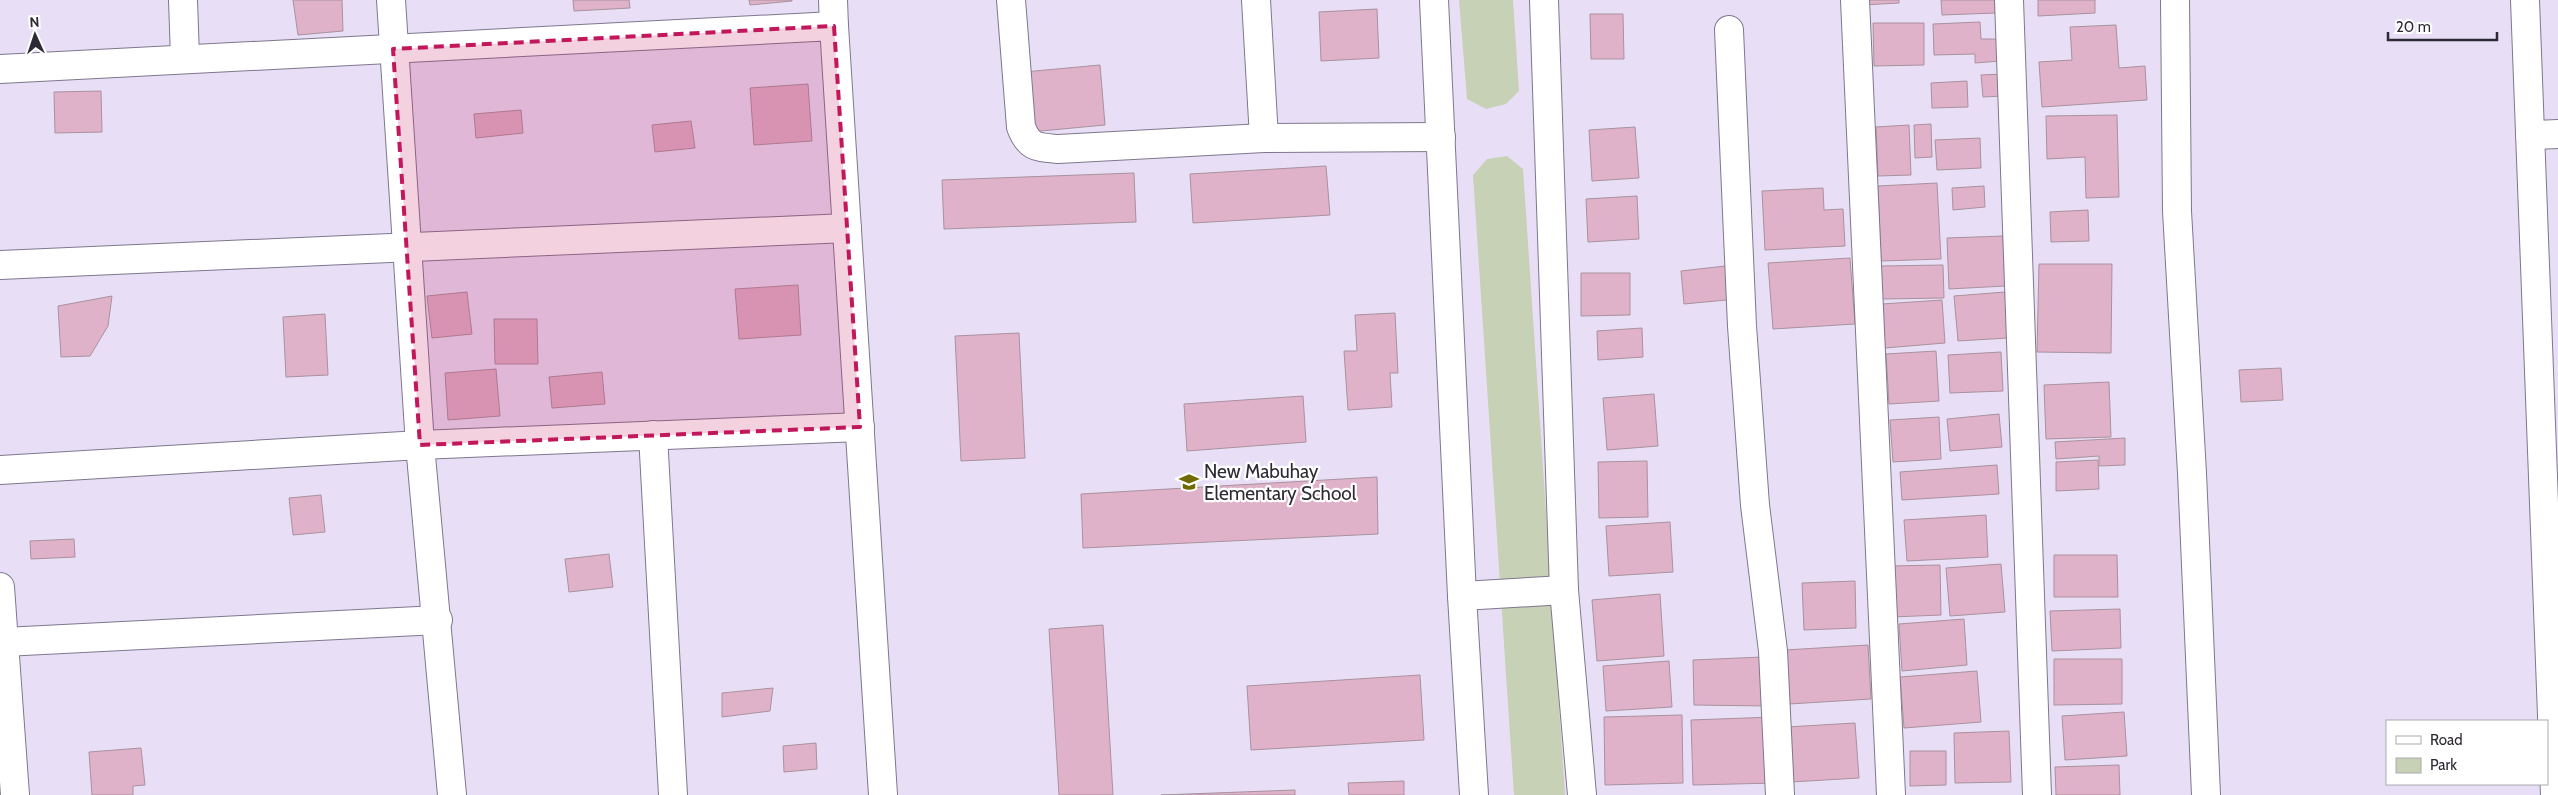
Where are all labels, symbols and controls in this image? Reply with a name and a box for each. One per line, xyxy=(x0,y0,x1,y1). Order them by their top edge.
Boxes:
north arrow xyxy=(10,10,60,60)
scale bar xyxy=(2388,10,2497,42)
text: N xyxy=(29,13,40,31)
text: 20 m xyxy=(2396,18,2431,36)
place label: New Mabuhay Elementary School xyxy=(1204,460,1357,505)
school or university icon: New Mabuhay Elementary School xyxy=(1178,471,1200,493)
legend xyxy=(2386,720,2548,785)
text: Road xyxy=(2430,731,2463,749)
text: Park xyxy=(2430,756,2457,774)

